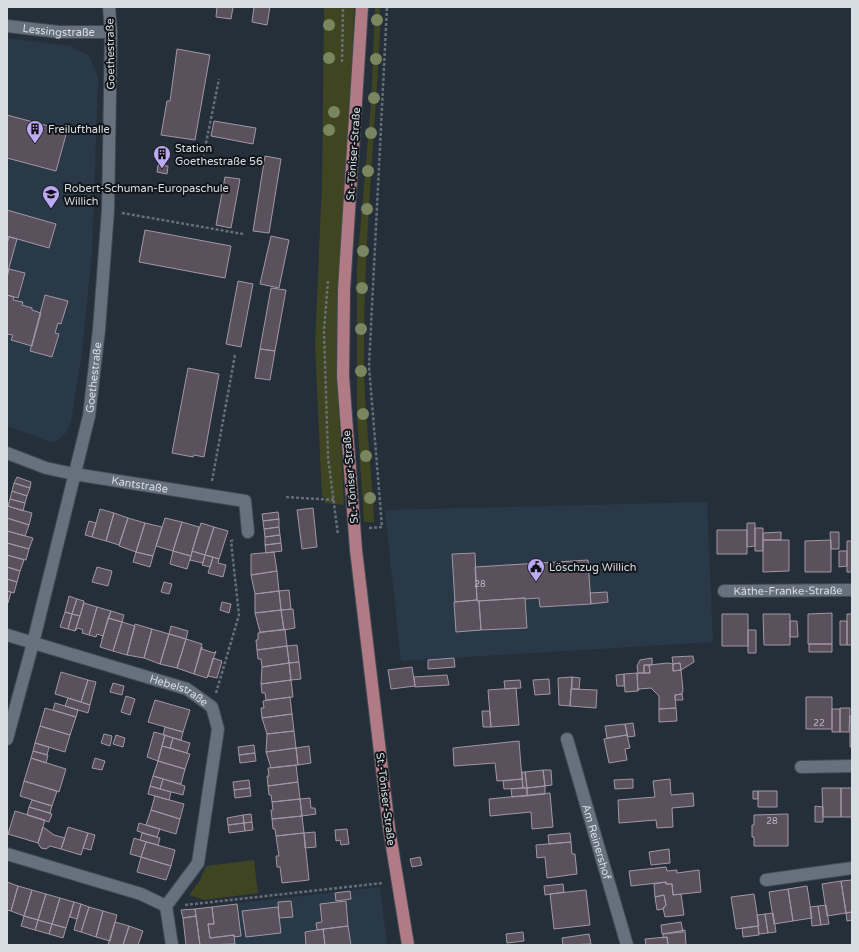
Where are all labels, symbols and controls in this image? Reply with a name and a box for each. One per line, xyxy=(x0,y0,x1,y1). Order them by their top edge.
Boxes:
street label: Goethestraße xyxy=(103,18,118,90)
street label: Lessingstraße xyxy=(22,22,95,39)
street label: St.-Töniser-Straße xyxy=(344,107,363,201)
building icon: Freilufthalle xyxy=(25,119,45,144)
place label: Freilufthalle xyxy=(48,123,110,136)
place label: Station Goethestraße 56 xyxy=(175,142,263,168)
building icon: Station Goethestraße 56 xyxy=(152,144,172,169)
place label: Robert-Schuman-Europaschule Willich xyxy=(64,182,229,208)
school or university icon: Robert-Schuman-Europaschule Willich xyxy=(41,184,61,209)
street label: Goethestraße xyxy=(83,341,105,414)
street label: St.-Töniser-Straße xyxy=(340,430,361,524)
street label: Kantstraße xyxy=(110,474,169,496)
public building icon: Löschzug Willich xyxy=(526,557,546,582)
place label: Löschzug Willich xyxy=(549,561,636,574)
house number: 28 xyxy=(474,579,486,590)
street label: Käthe-Franke-Straße xyxy=(733,584,843,598)
street label: Hebelstraße xyxy=(148,672,210,709)
house number: 22 xyxy=(813,718,825,729)
street label: St.-Töniser-Straße xyxy=(373,752,398,846)
street label: Am Reinershof xyxy=(579,803,614,882)
house number: 28 xyxy=(766,816,778,827)

